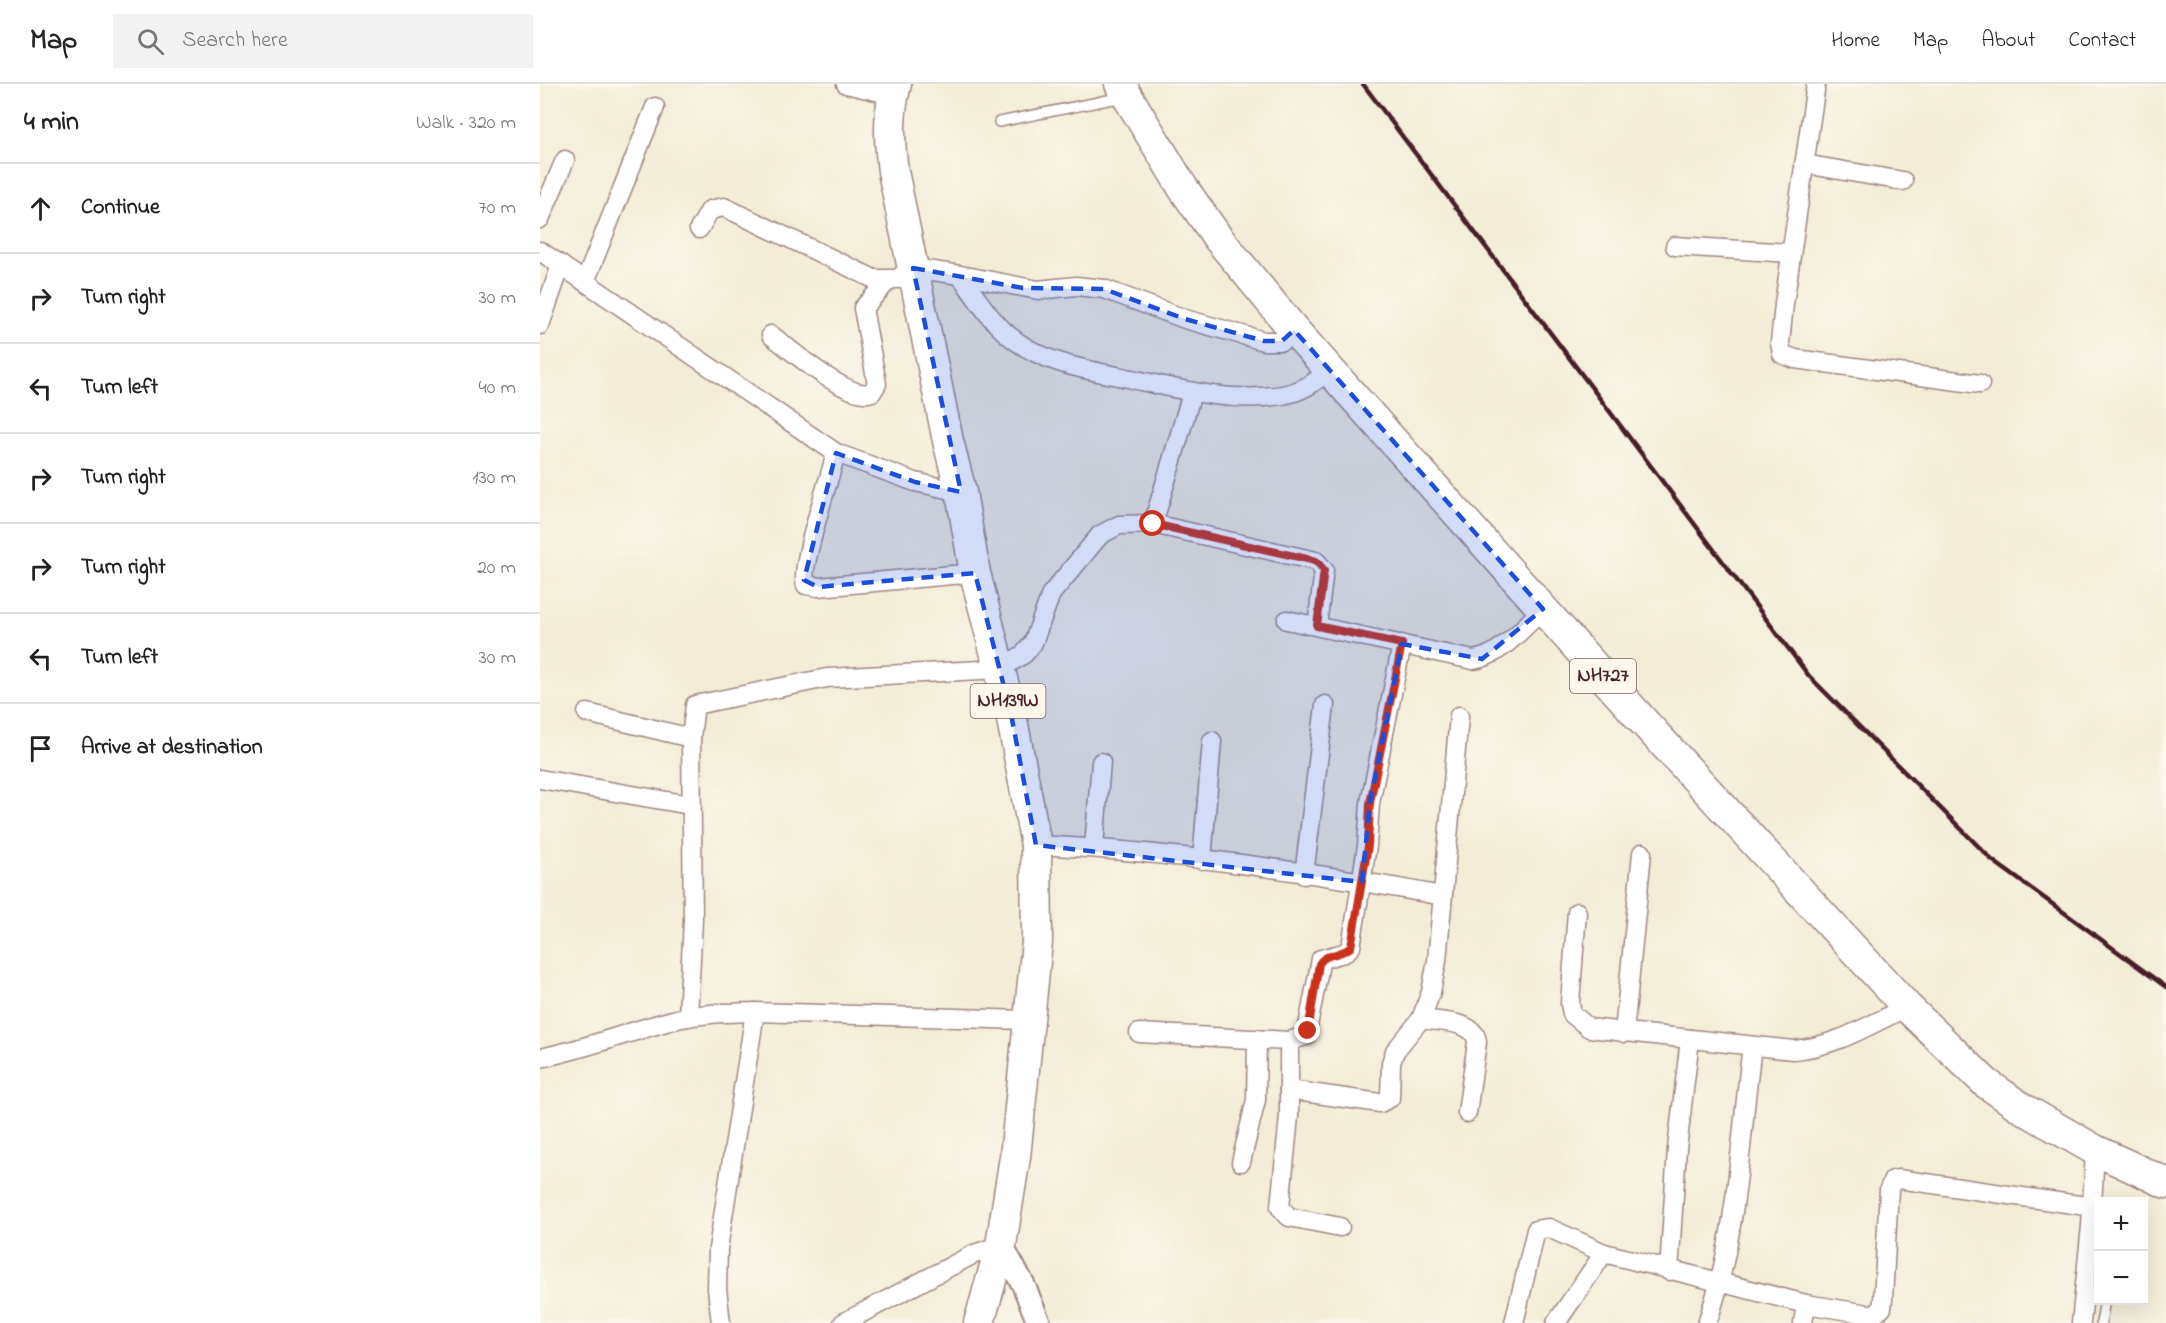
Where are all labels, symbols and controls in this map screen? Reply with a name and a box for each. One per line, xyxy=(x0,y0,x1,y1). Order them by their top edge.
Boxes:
search box xyxy=(113,14,533,68)
text: Map xyxy=(30,21,77,62)
icon: search xyxy=(134,25,167,58)
text: Search here xyxy=(182,25,288,57)
text: Home xyxy=(1831,26,1880,56)
text: Map xyxy=(1913,26,1948,56)
text: About xyxy=(1981,26,2035,56)
text: Contact xyxy=(2068,26,2136,56)
text: 4 min xyxy=(24,104,79,142)
text: Walk · 320 m xyxy=(416,109,516,138)
icon: ahead xyxy=(24,192,57,225)
text: Continue xyxy=(81,192,160,224)
text: 70 m xyxy=(479,194,516,223)
icon: right xyxy=(24,282,57,315)
text: Turn right xyxy=(81,282,166,314)
text: 30 m xyxy=(479,284,516,313)
icon: left xyxy=(24,372,57,405)
text: Turn left xyxy=(81,372,158,404)
text: 40 m xyxy=(479,374,516,403)
icon: right xyxy=(24,462,57,495)
text: Turn right xyxy=(81,462,166,494)
text: 130 m xyxy=(472,464,516,493)
route start xyxy=(1139,510,1165,536)
icon: right xyxy=(24,552,57,585)
text: Turn right xyxy=(81,552,166,584)
text: 20 m xyxy=(477,554,516,583)
icon: left xyxy=(24,642,57,675)
text: Turn left xyxy=(81,642,158,674)
text: 30 m xyxy=(479,644,516,673)
road number: NH727 xyxy=(1570,659,1636,693)
road number: NH139W xyxy=(970,684,1046,718)
icon: arrive xyxy=(24,732,57,765)
text: Arrive at destination xyxy=(81,732,263,764)
route end xyxy=(1294,1017,1320,1043)
map controls xyxy=(2094,1197,2148,1305)
button: + xyxy=(2094,1197,2148,1251)
button: − xyxy=(2094,1251,2148,1305)

